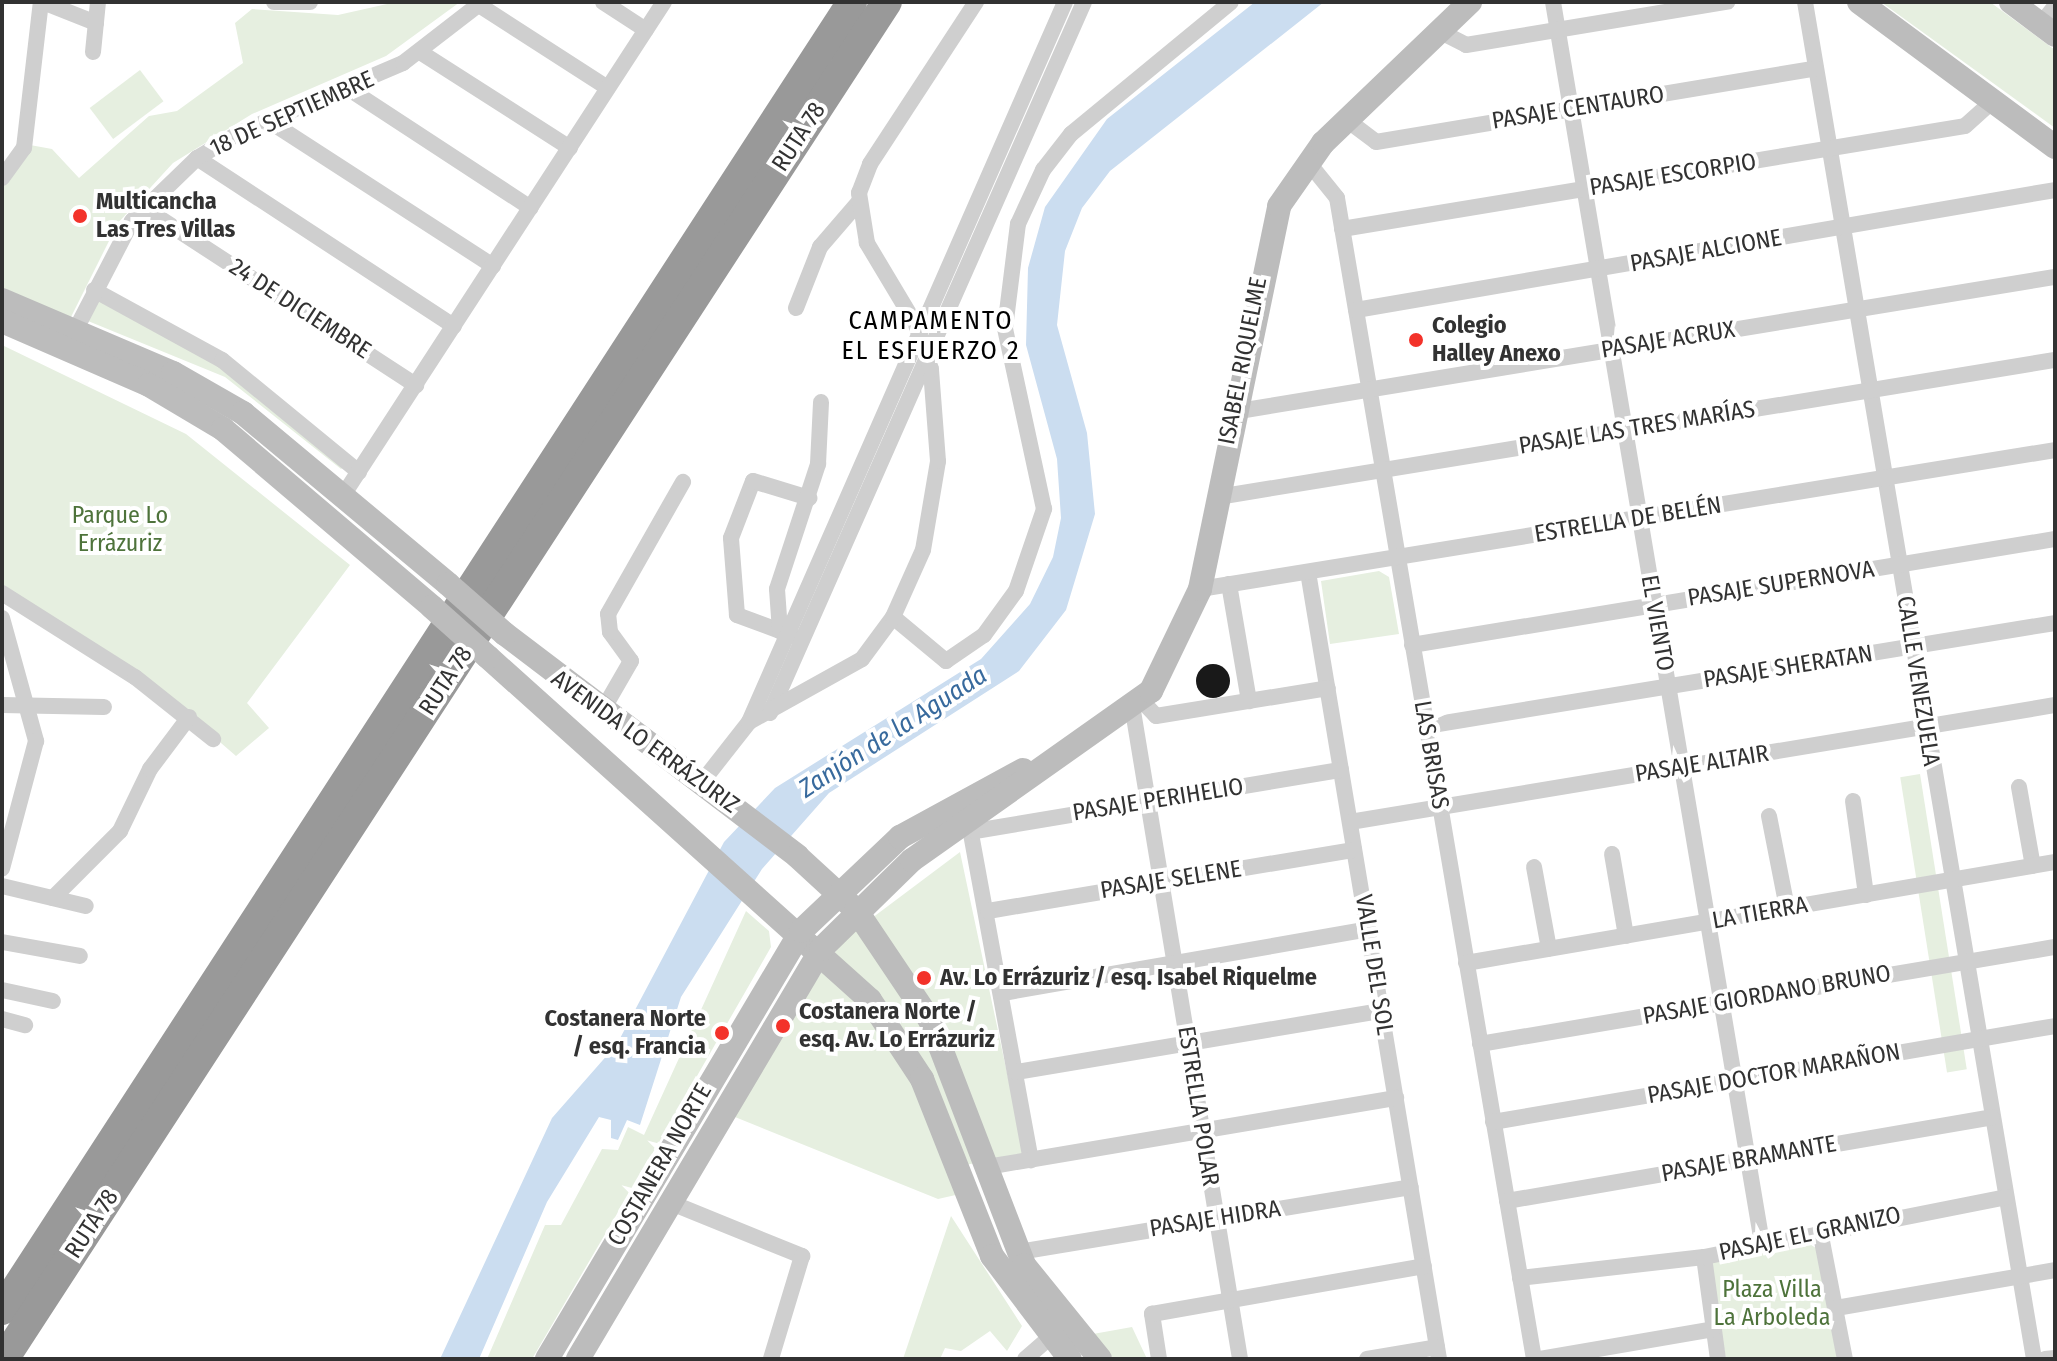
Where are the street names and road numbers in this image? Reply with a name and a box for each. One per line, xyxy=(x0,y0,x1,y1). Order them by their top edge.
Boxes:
street label: 18 DE SEPTIEMBRE xyxy=(206,65,378,163)
street label: PASAJE CENTAURO xyxy=(1490,80,1666,136)
street label: RUTA 78 xyxy=(766,97,832,177)
street label: PASAJE ESCORPIO xyxy=(1588,148,1758,202)
street label: PASAJE ALCIONE xyxy=(1628,224,1784,278)
street label: 24 DE DICIEMBRE xyxy=(224,253,376,365)
street label: ISABEL RIQUELME xyxy=(1213,275,1273,447)
street label: PASAJE ACRUX xyxy=(1599,315,1737,365)
street label: PASAJE LAS TRES MARÍAS xyxy=(1517,395,1757,461)
street label: ESTRELLA DE BELÉN xyxy=(1532,491,1724,549)
street label: PASAJE SUPERNOVA xyxy=(1686,555,1876,613)
street label: EL VIENTO xyxy=(1634,573,1680,673)
street label: CALLE VENEZUELA xyxy=(1890,594,1946,768)
street label: PASAJE SHERATAN xyxy=(1701,639,1875,695)
street label: RUTA 78 xyxy=(413,641,479,721)
street label: AVENIDA LO ERRÁZURIZ xyxy=(546,664,744,820)
street label: LAS BRISAS xyxy=(1407,699,1455,811)
street label: PASAJE ALTAIR xyxy=(1633,739,1771,789)
street label: PASAJE PERIHELIO xyxy=(1071,772,1245,828)
street label: PASAJE SELENE xyxy=(1098,855,1244,905)
street label: LA TIERRA xyxy=(1710,890,1810,936)
street label: VALLE DEL SOL xyxy=(1349,893,1399,1037)
street label: PASAJE GIORDANO BRUNO xyxy=(1641,959,1893,1031)
street label: ESTRELLA POLAR xyxy=(1171,1024,1225,1188)
street label: PASAJE DOCTOR MARAÑON xyxy=(1645,1038,1903,1110)
street label: COSTANERA NORTE xyxy=(602,1079,718,1251)
street label: PASAJE BRAMANTE xyxy=(1659,1129,1839,1189)
street label: RUTA 78 xyxy=(59,1184,125,1264)
street label: PASAJE HIDRA xyxy=(1148,1194,1282,1244)
street label: PASAJE EL GRANIZO xyxy=(1716,1201,1904,1267)

